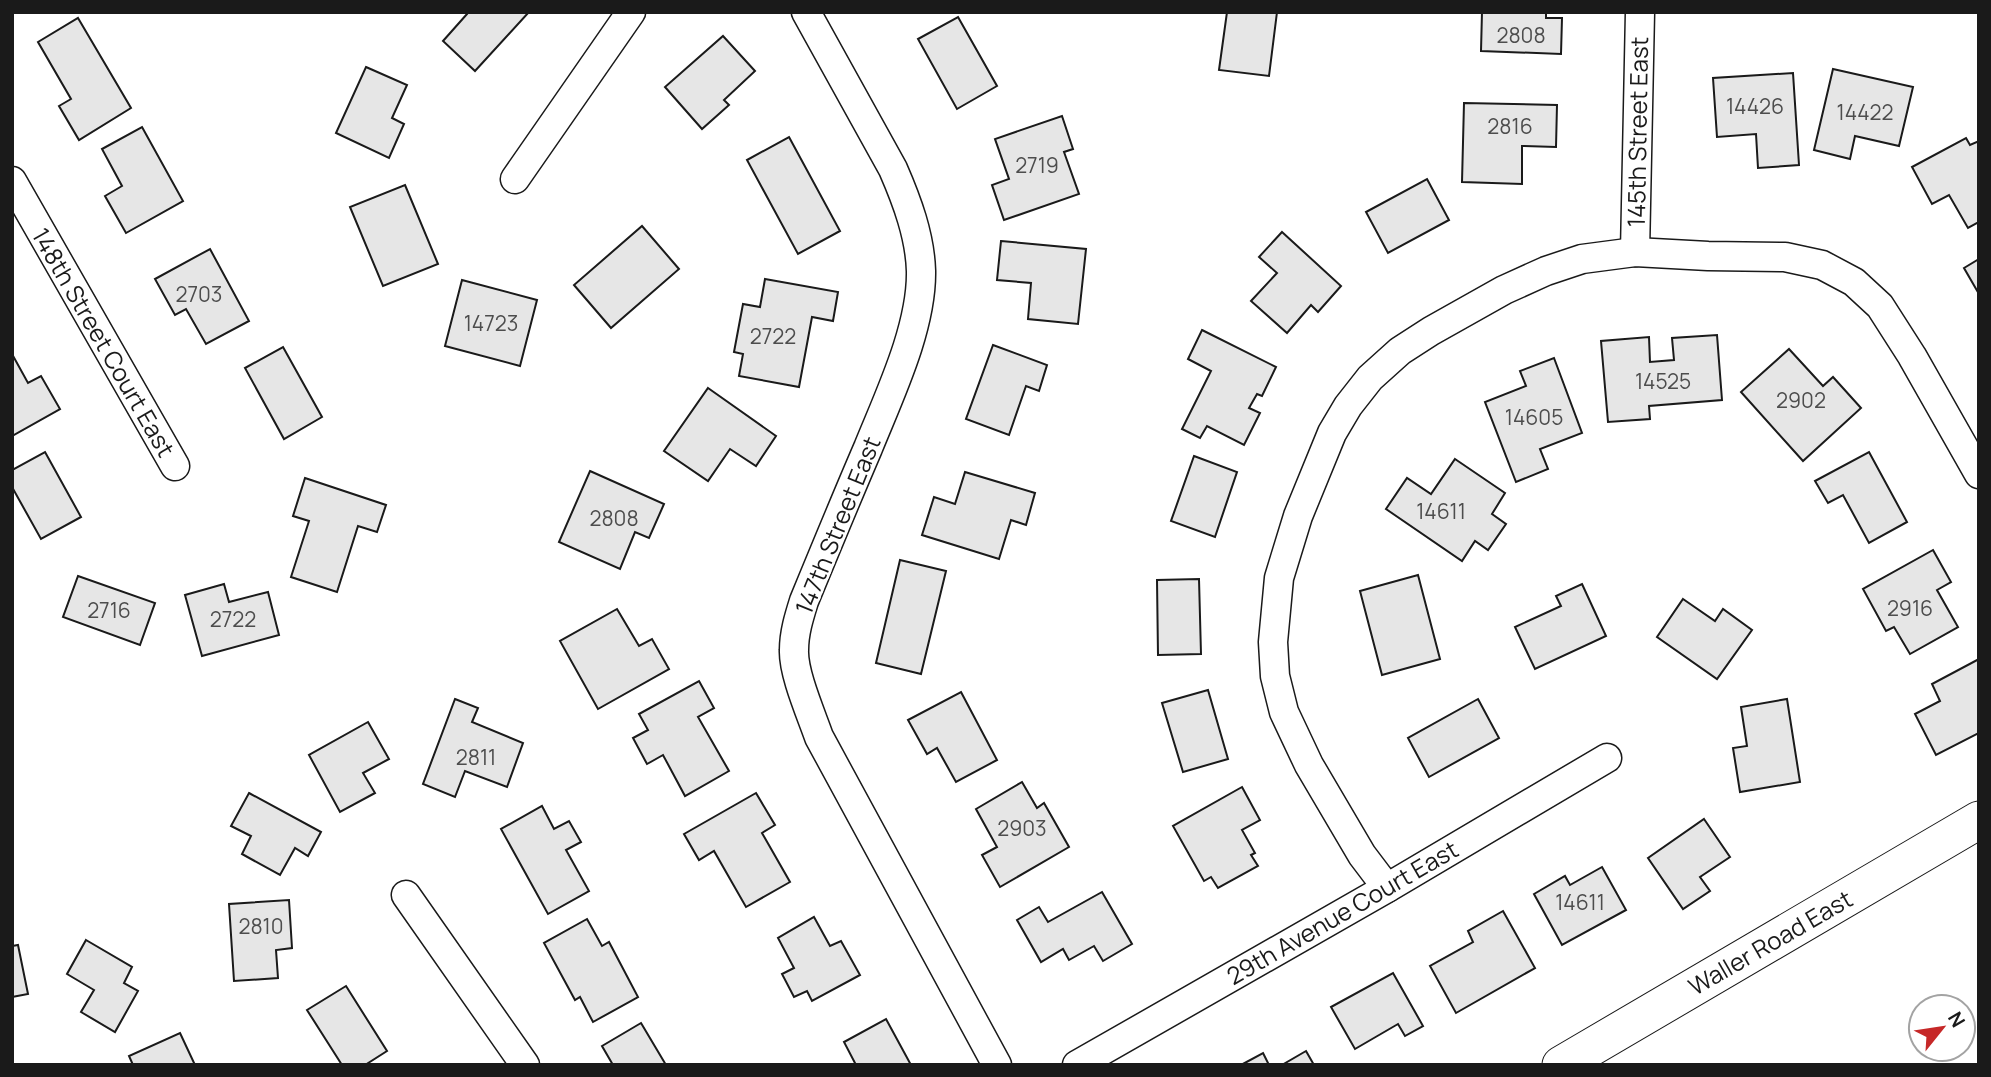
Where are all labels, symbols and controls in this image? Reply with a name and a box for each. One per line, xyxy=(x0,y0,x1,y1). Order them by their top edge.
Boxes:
house number: 2808 xyxy=(1496,21,1546,49)
street label: 145th Street East xyxy=(1619,36,1655,228)
house number: 14426 xyxy=(1726,92,1784,120)
house number: 14422 xyxy=(1836,98,1894,126)
house number: 2816 xyxy=(1487,112,1533,140)
house number: 2719 xyxy=(1015,151,1059,179)
street label: 148th Street Court East xyxy=(25,221,183,463)
house number: 2703 xyxy=(176,280,222,308)
house number: 14723 xyxy=(464,309,518,337)
house number: 2722 xyxy=(750,322,796,350)
house number: 14525 xyxy=(1635,367,1691,395)
house number: 2902 xyxy=(1776,386,1826,414)
house number: 14605 xyxy=(1505,403,1563,431)
street label: 147th Street East xyxy=(786,431,888,619)
house number: 14611 xyxy=(1416,497,1466,525)
house number: 2808 xyxy=(589,504,639,532)
house number: 2916 xyxy=(1887,594,1933,622)
house number: 2716 xyxy=(87,596,131,624)
house number: 2722 xyxy=(210,605,256,633)
house number: 2811 xyxy=(456,743,496,771)
house number: 2903 xyxy=(997,814,1047,842)
street label: 29th Avenue Court East xyxy=(1220,832,1464,992)
street label: Waller Road East xyxy=(1682,882,1858,1002)
house number: 14611 xyxy=(1555,888,1605,916)
house number: 2810 xyxy=(238,912,284,940)
north arrow xyxy=(1907,993,1977,1063)
text: N xyxy=(1942,1007,1971,1032)

